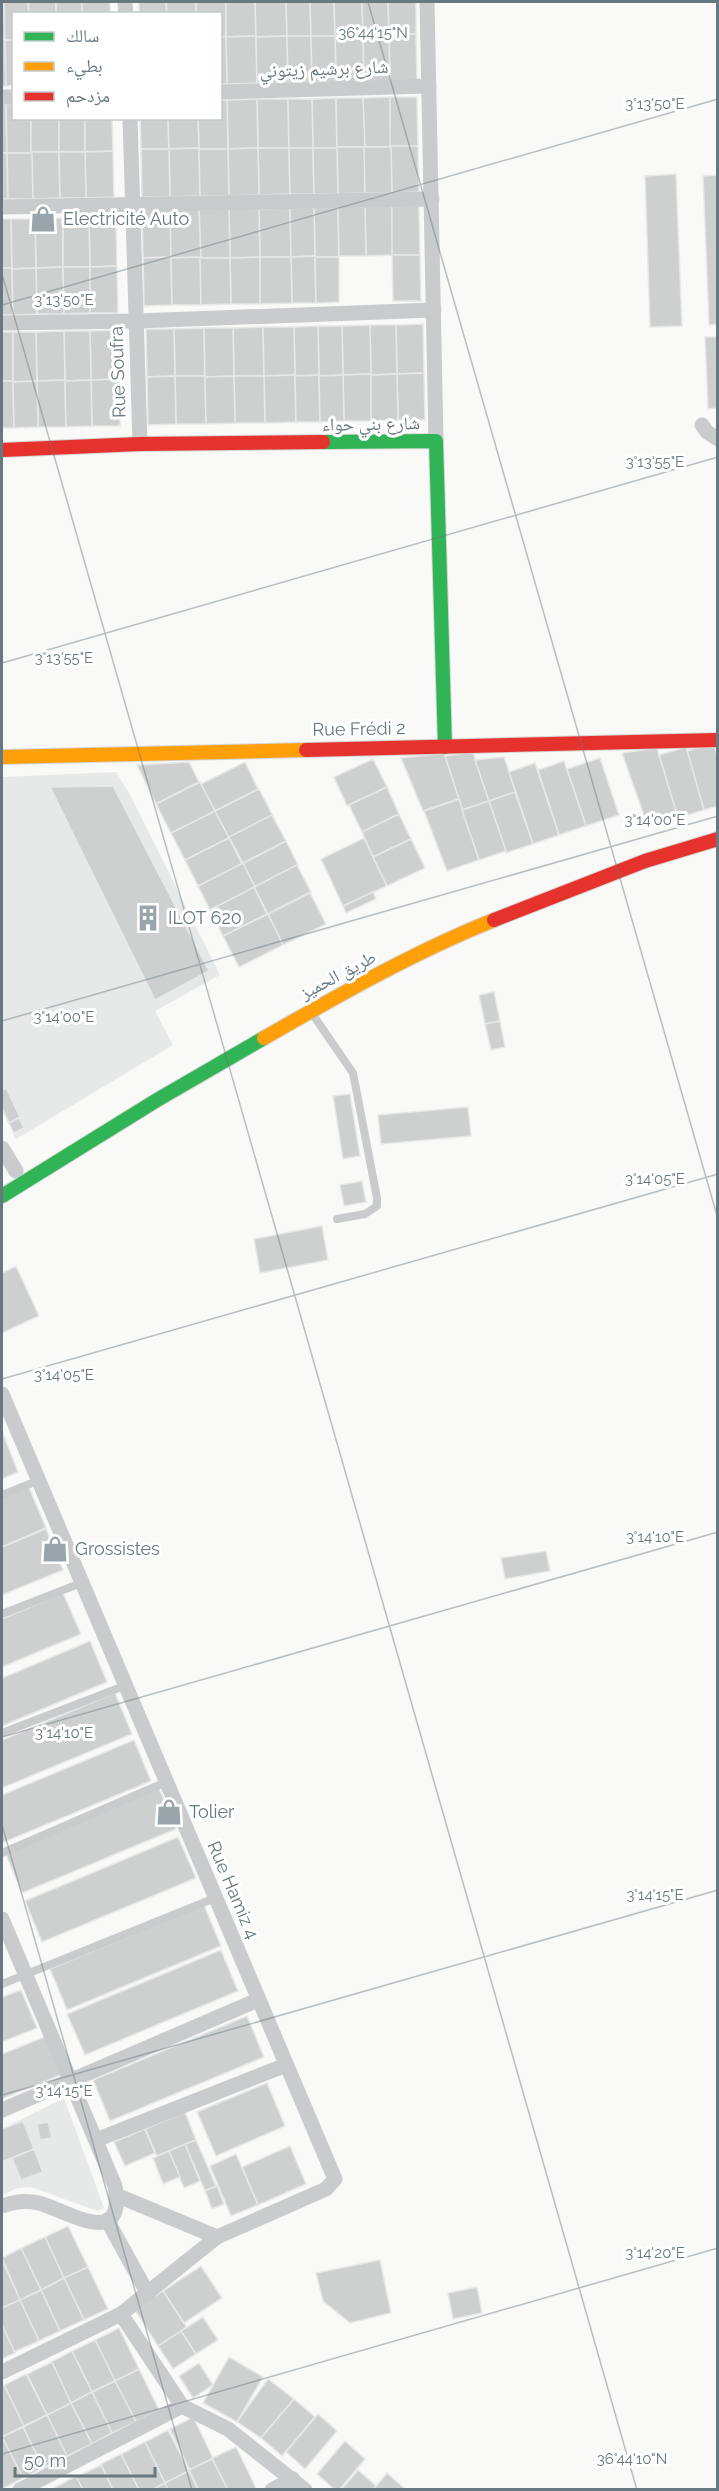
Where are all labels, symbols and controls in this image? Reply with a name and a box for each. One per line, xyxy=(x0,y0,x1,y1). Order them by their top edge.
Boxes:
legend xyxy=(12,12,222,120)
text: 36°44'15"N xyxy=(338,24,408,42)
text: سالك xyxy=(66,25,99,46)
text: بطيء xyxy=(66,55,103,81)
street label: شارع برشيم زيتوني xyxy=(259,56,389,86)
text: مزدحم xyxy=(66,85,110,108)
text: 3°13'50"E xyxy=(625,95,685,113)
shop icon: Electricité Auto xyxy=(28,204,58,234)
place label: Electricité Auto xyxy=(63,208,189,229)
text: 3°13'50"E xyxy=(34,291,94,309)
street label: Rue Soufra xyxy=(105,326,130,418)
street label: شارع بني حواء xyxy=(322,412,420,439)
text: 3°13'55"E xyxy=(626,453,684,471)
text: 3°13'55"E xyxy=(35,649,93,667)
street label: Rue Frédi 2 xyxy=(312,717,406,740)
text: 3°14'00"E xyxy=(625,811,685,829)
building icon: ILOT 620 xyxy=(133,903,163,933)
place label: ILOT 620 xyxy=(168,907,242,928)
street label: طريق الحميز xyxy=(295,946,380,1005)
text: 3°14'00"E xyxy=(34,1008,94,1026)
text: 3°14'05"E xyxy=(625,1170,685,1188)
text: 3°14'05"E xyxy=(34,1366,94,1384)
text: 3°14'10"E xyxy=(626,1528,684,1546)
shop icon: Grossistes xyxy=(40,1534,70,1564)
place label: Grossistes xyxy=(75,1538,160,1559)
text: 3°14'10"E xyxy=(35,1724,93,1742)
shop icon: Tolier xyxy=(154,1797,184,1827)
place label: Tolier xyxy=(189,1801,235,1822)
street label: Rue Hamiz 4 xyxy=(203,1838,264,1942)
text: 3°14'15"E xyxy=(626,1886,684,1904)
text: 3°14'15"E xyxy=(35,2082,93,2100)
text: 3°14'20"E xyxy=(625,2244,685,2262)
scale bar xyxy=(15,2440,154,2478)
text: 50 m xyxy=(24,2450,66,2471)
text: 36°44'10"N xyxy=(597,2450,667,2468)

